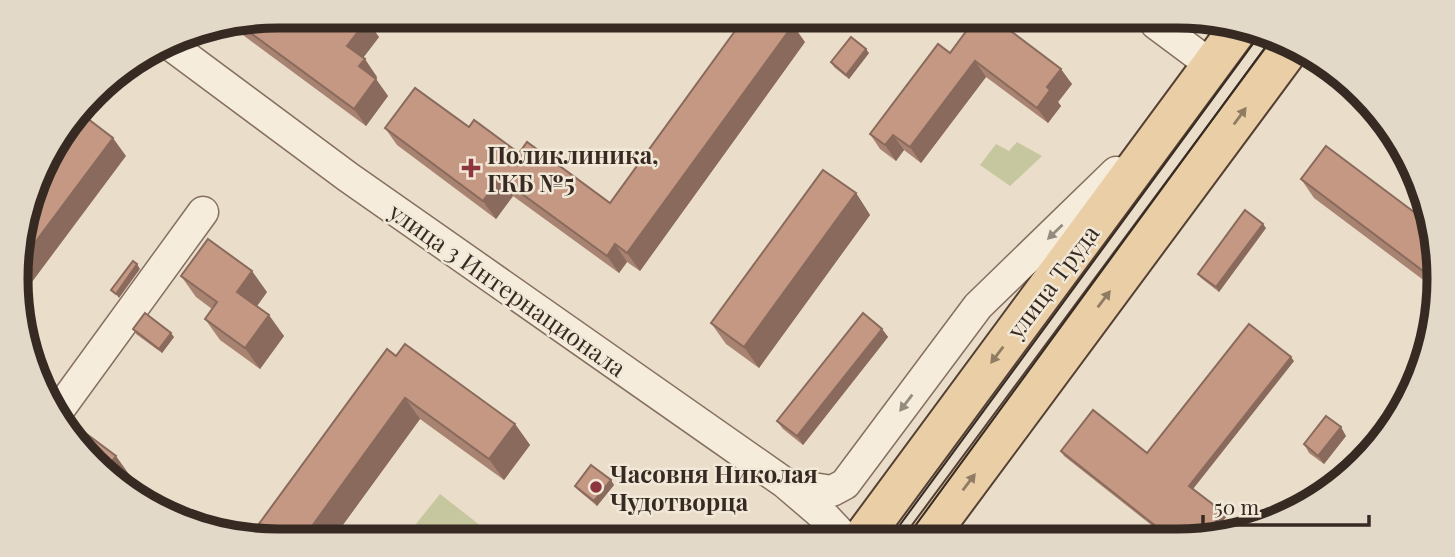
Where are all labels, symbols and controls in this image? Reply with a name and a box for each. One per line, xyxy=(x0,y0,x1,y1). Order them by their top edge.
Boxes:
one-way arrow xyxy=(1232,108,1247,126)
place label: Поликлиника, ГКБ №5 xyxy=(487,138,659,198)
marker: Поликлиника, ГКБ №5 xyxy=(461,158,481,178)
street label: улица 3 Интернационала xyxy=(383,194,633,383)
street label: улица Труда xyxy=(998,218,1105,345)
one-way arrow xyxy=(1047,223,1064,239)
one-way arrow xyxy=(1097,290,1111,308)
one-way arrow xyxy=(989,346,1004,364)
one-way arrow xyxy=(899,394,913,412)
place label: Часовня Николая Чудотворца xyxy=(610,457,818,517)
one-way arrow xyxy=(962,473,976,491)
marker: Часовня Николая Чудотворца xyxy=(588,479,604,495)
scale bar xyxy=(1203,484,1369,528)
text: 50 m xyxy=(1214,492,1260,520)

